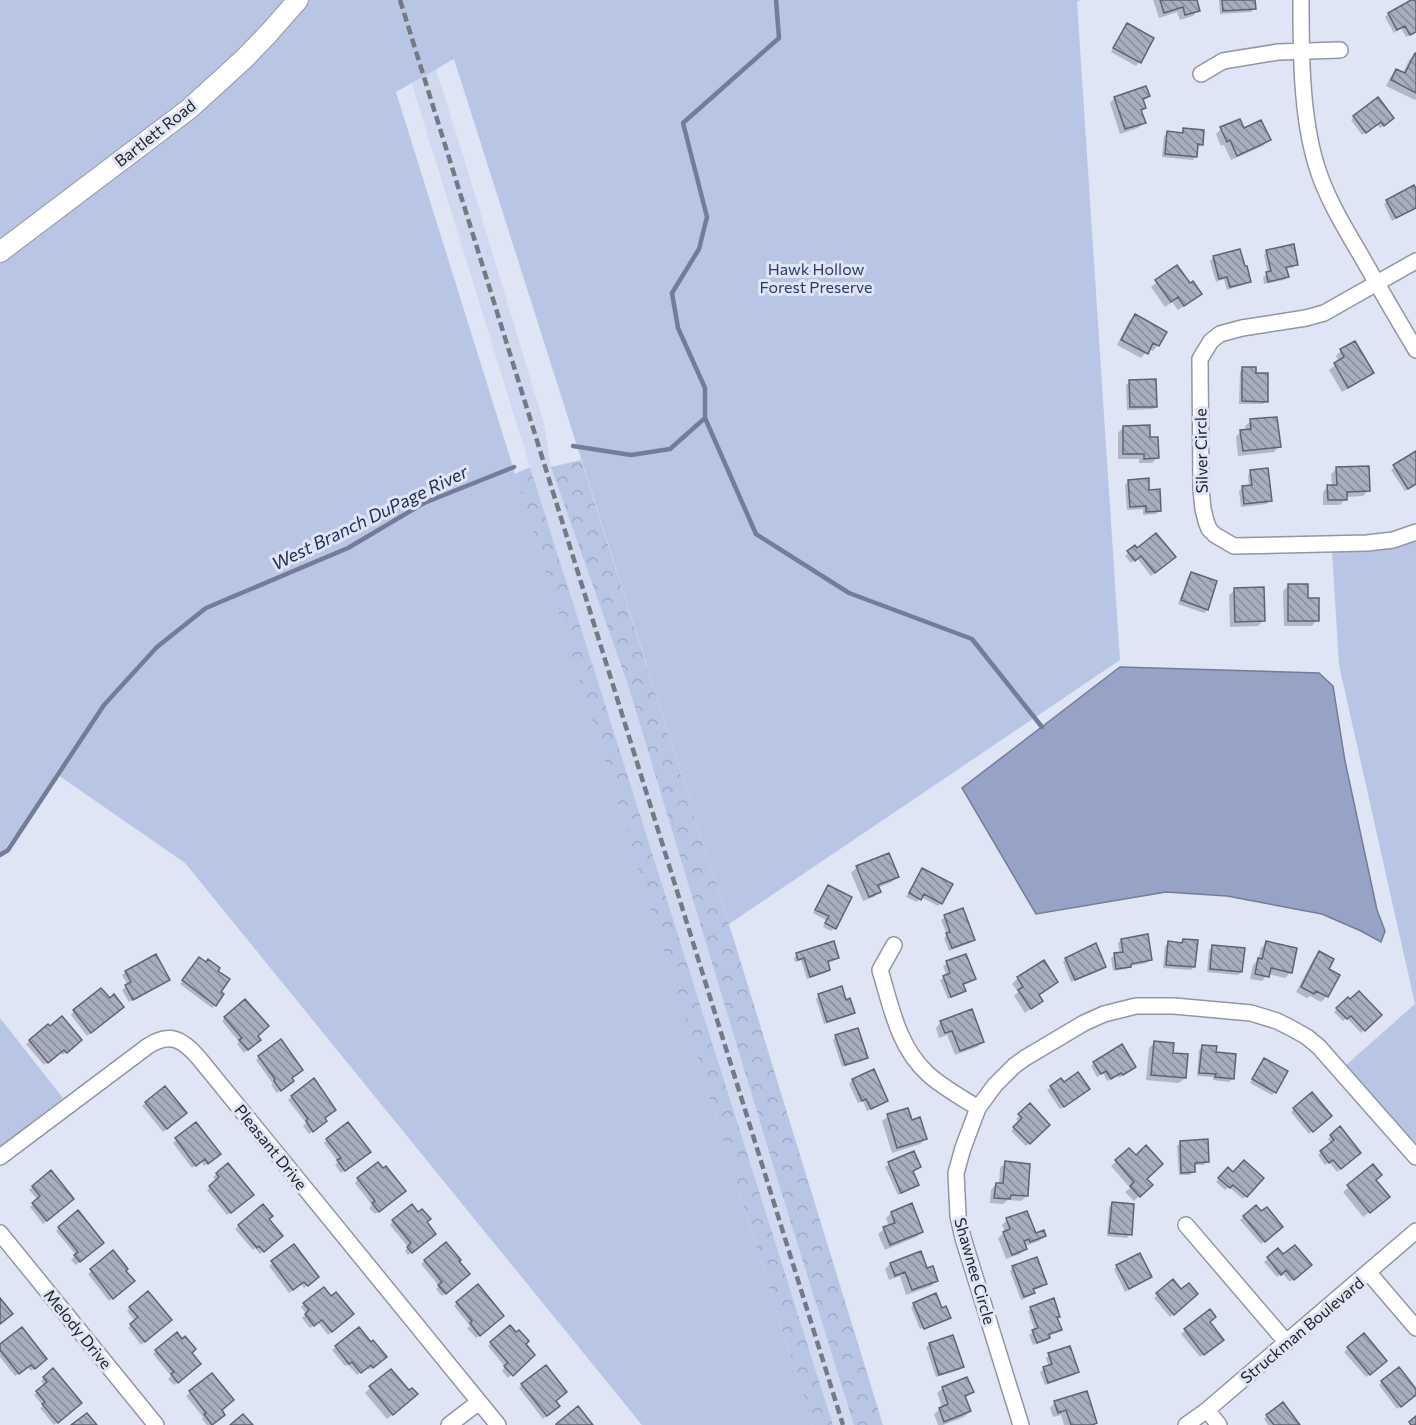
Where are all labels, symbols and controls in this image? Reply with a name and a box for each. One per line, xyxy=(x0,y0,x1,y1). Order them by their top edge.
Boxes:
street label: Bartlett Road xyxy=(110,95,199,170)
park label: Hawk Hollow Forest Preserve xyxy=(760,259,872,296)
street label: Silver Circle xyxy=(1190,408,1211,494)
water label: West Branch DuPage River xyxy=(268,460,472,574)
street label: Pleasant Drive xyxy=(231,1100,312,1193)
street label: Shawnee Circle xyxy=(951,1215,1000,1326)
street label: Struckman Boulevard xyxy=(1236,1272,1367,1387)
street label: Melody Drive xyxy=(41,1285,116,1372)

